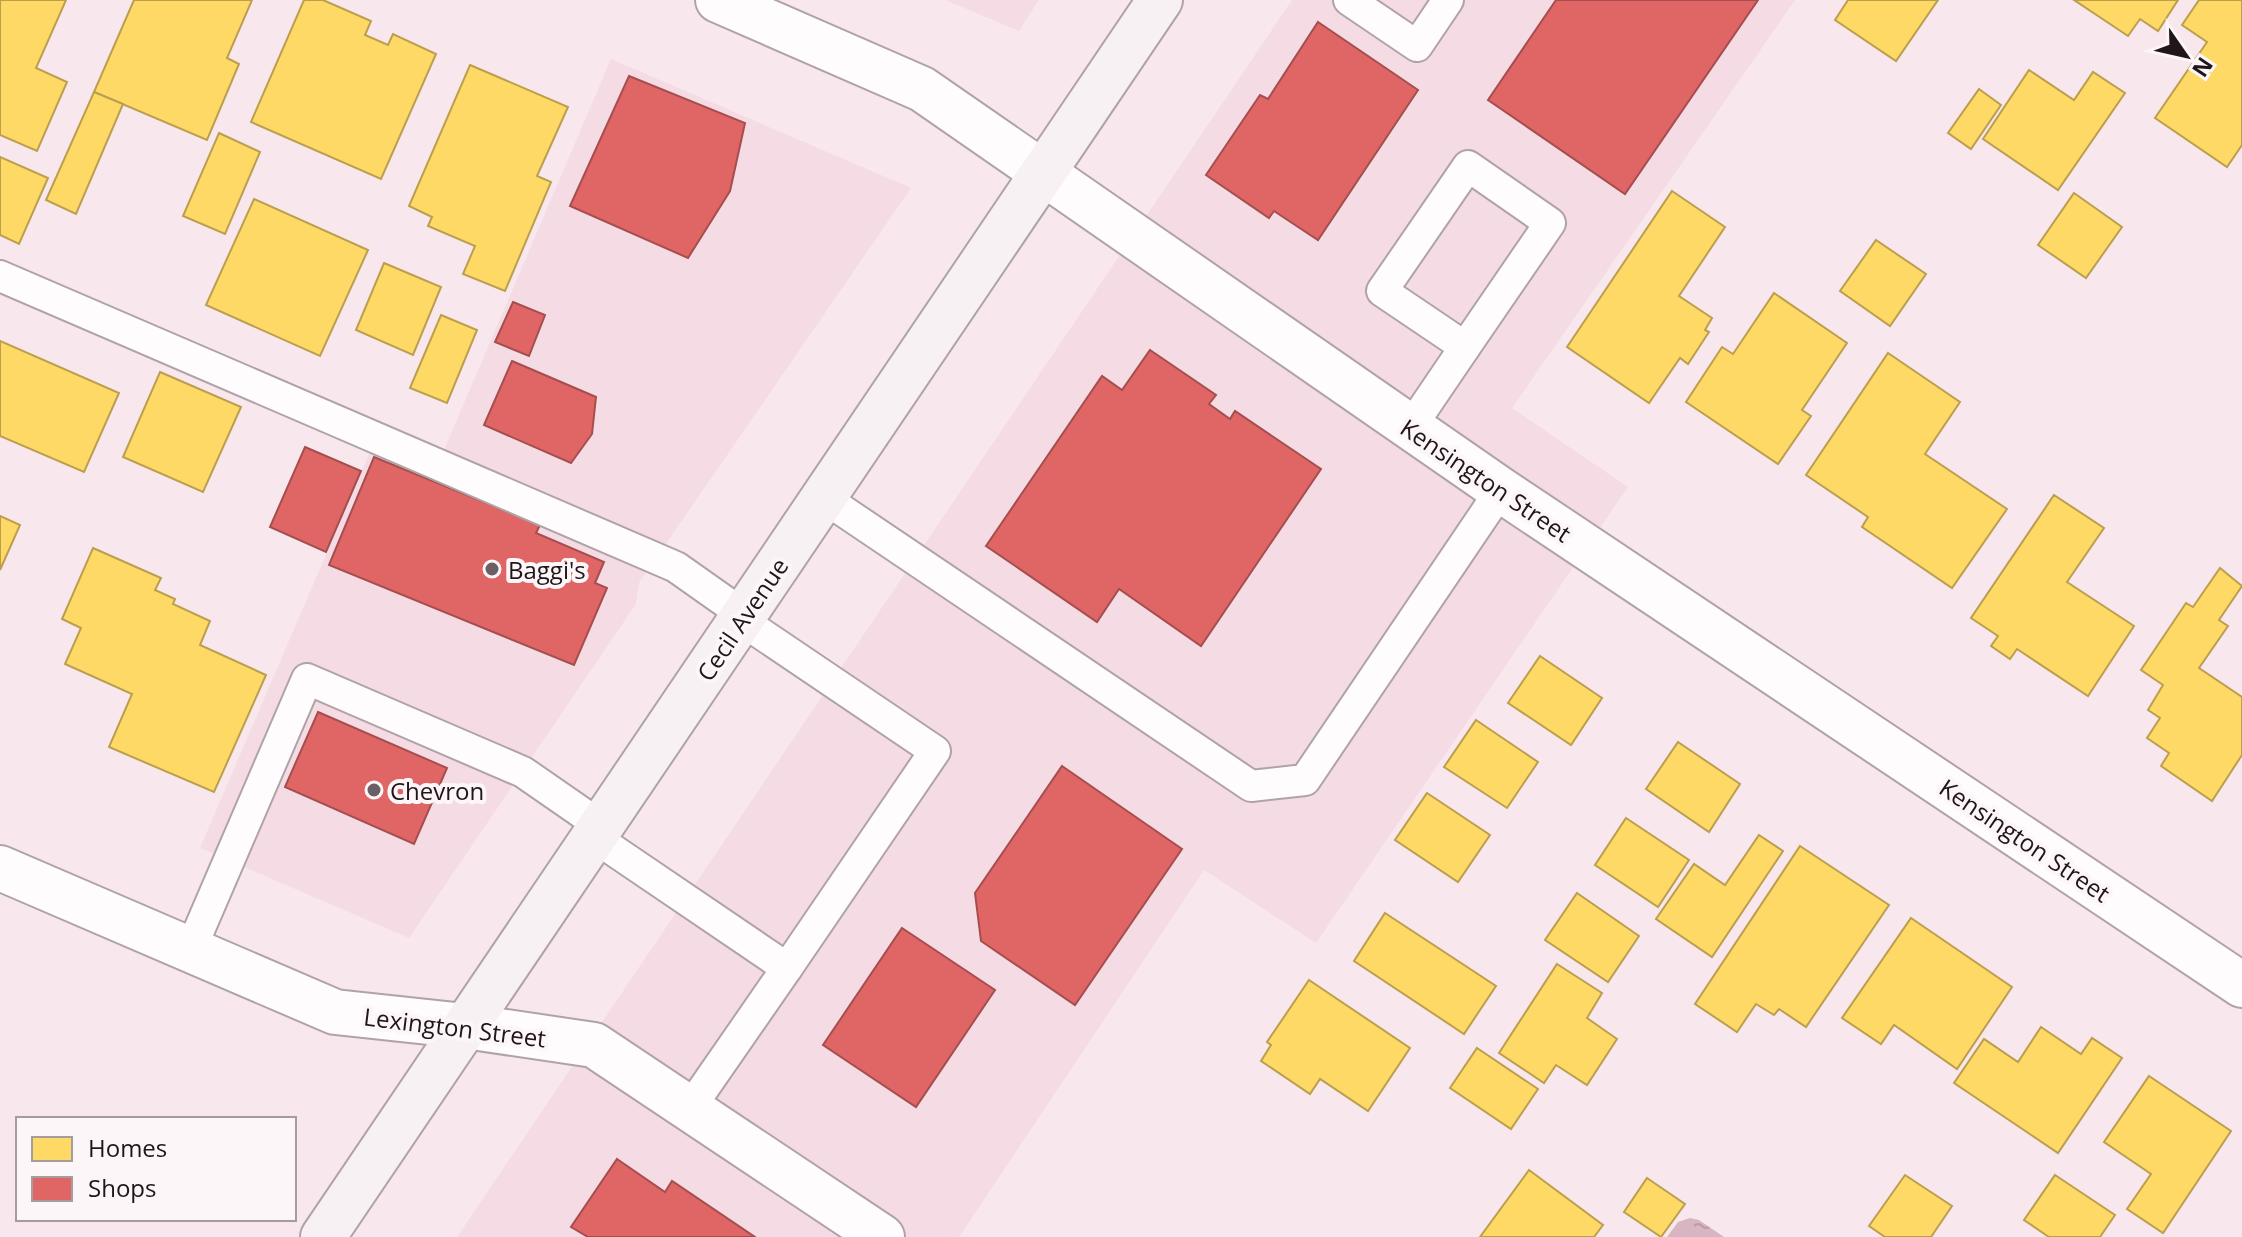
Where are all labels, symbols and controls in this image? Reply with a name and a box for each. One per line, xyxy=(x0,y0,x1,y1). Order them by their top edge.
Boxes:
north arrow xyxy=(2146,16,2226,96)
text: N xyxy=(2186,52,2221,84)
street label: Kensington Street xyxy=(1394,411,1578,549)
street label: Cecil Avenue xyxy=(689,551,795,687)
place label: Baggi's xyxy=(508,553,586,586)
marker: Baggi's xyxy=(483,560,501,578)
street label: Kensington Street xyxy=(1933,771,2117,909)
place label: Chevron xyxy=(390,774,484,807)
marker: Chevron xyxy=(365,781,383,799)
street label: Lexington Street xyxy=(362,999,548,1055)
legend xyxy=(16,1117,296,1221)
text: Homes xyxy=(88,1131,167,1164)
text: Shops xyxy=(88,1171,156,1204)

